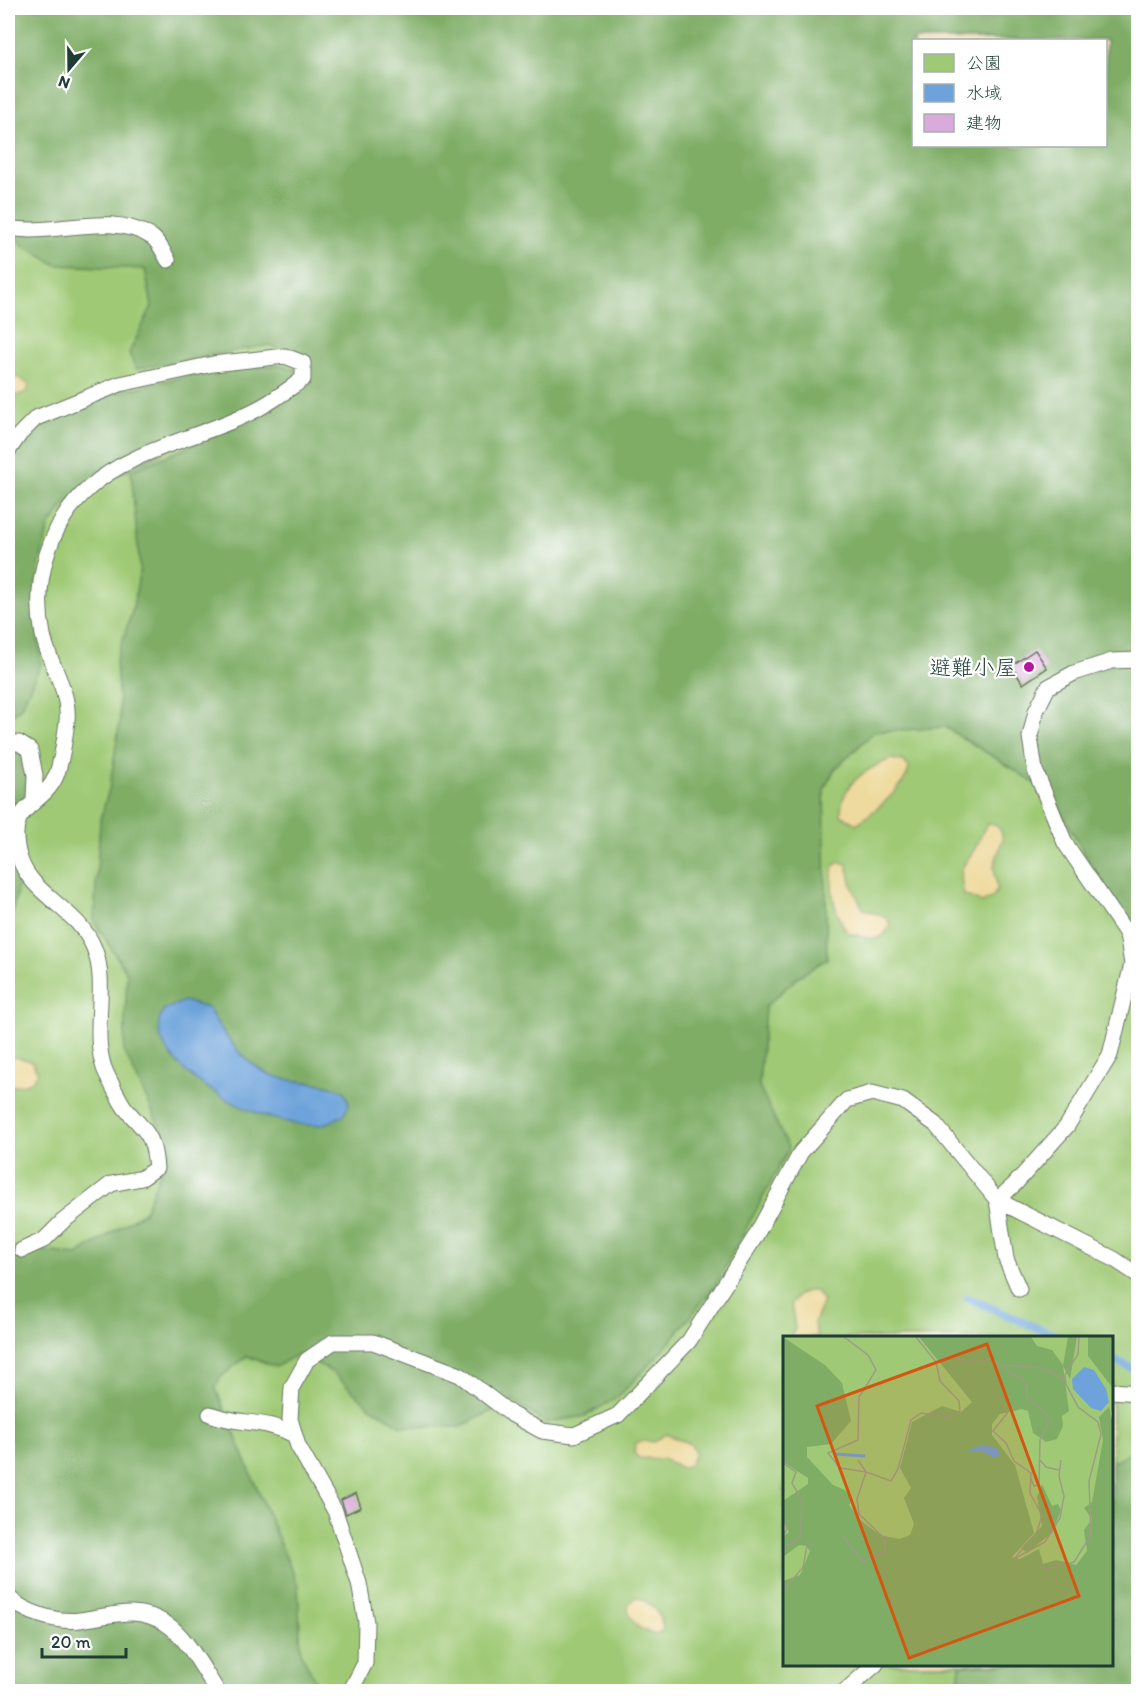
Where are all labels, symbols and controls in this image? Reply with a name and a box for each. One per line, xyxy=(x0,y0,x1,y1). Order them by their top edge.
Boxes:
north arrow xyxy=(39,39,99,99)
legend xyxy=(912,39,1107,147)
text: 公園 xyxy=(966,52,1002,74)
text: N xyxy=(56,72,72,93)
text: 水域 xyxy=(966,82,1002,104)
text: 建物 xyxy=(966,112,1002,134)
place label: 避難小屋 xyxy=(929,654,1017,681)
marker: 避難小屋 xyxy=(1022,660,1036,674)
inset map xyxy=(783,1336,1113,1666)
scale bar xyxy=(42,1621,126,1659)
text: 20 m xyxy=(51,1631,91,1653)

